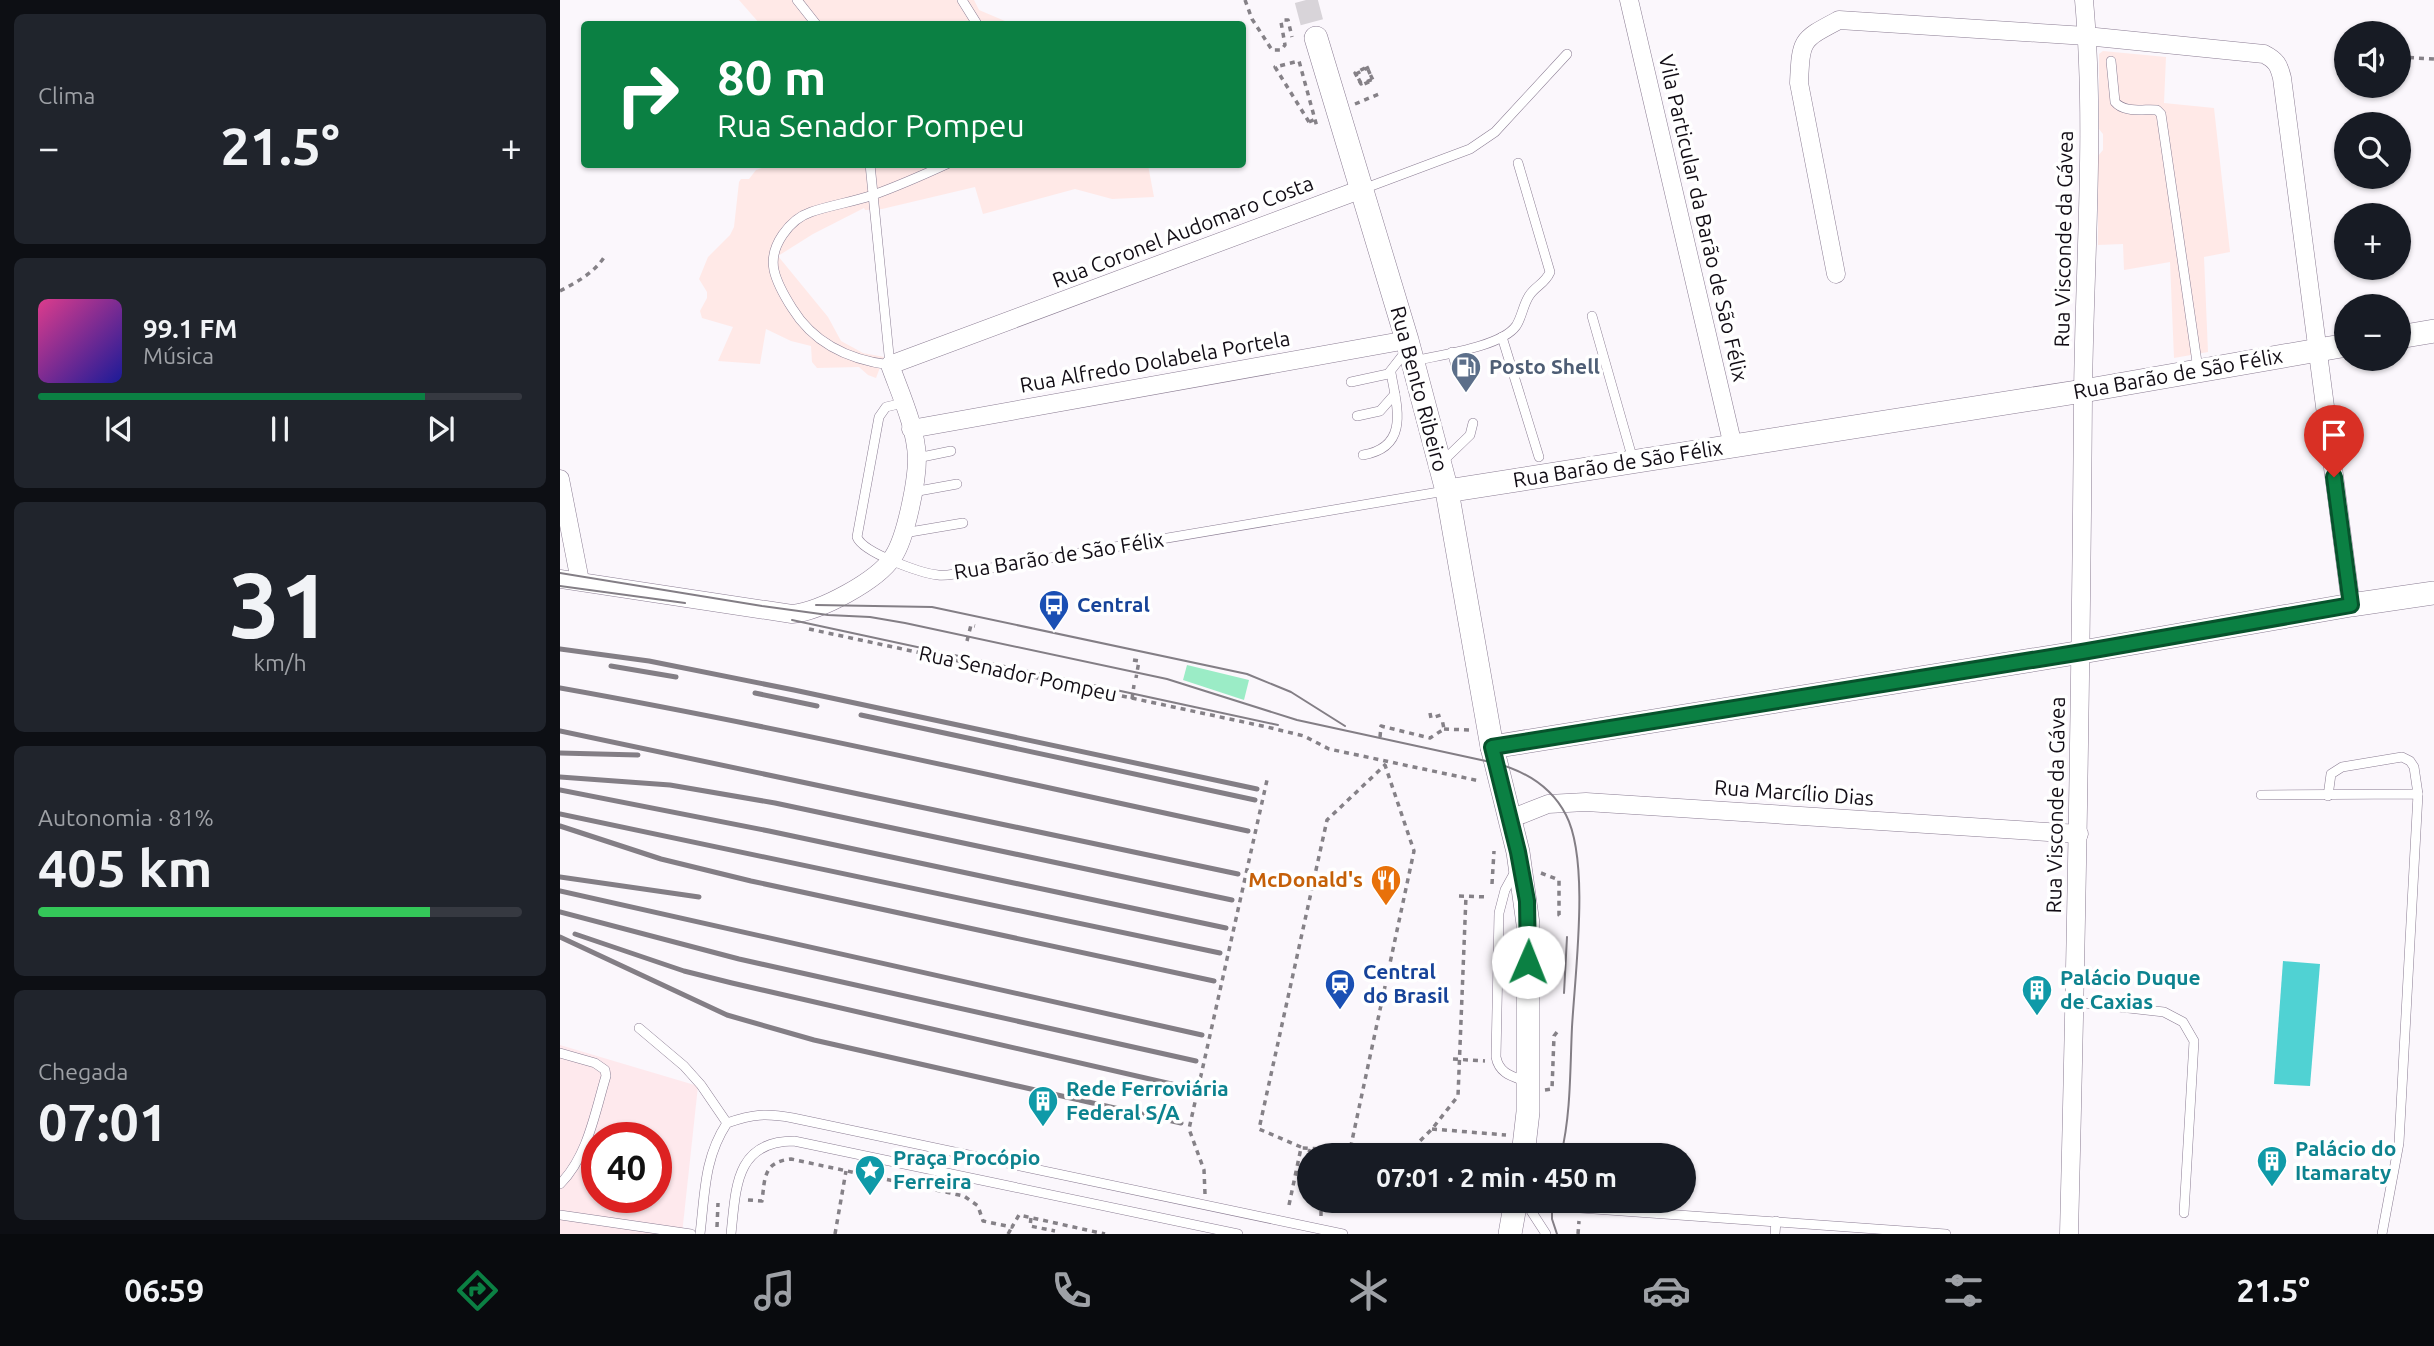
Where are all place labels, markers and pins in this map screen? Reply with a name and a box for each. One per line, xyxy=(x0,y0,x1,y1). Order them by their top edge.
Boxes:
fuel station icon: Posto Shell xyxy=(1449,350,1483,394)
place label: Posto Shell xyxy=(1489,354,1600,378)
pin xyxy=(2304,405,2364,477)
bus stop icon: Central xyxy=(1037,588,1071,632)
place label: Central xyxy=(1077,592,1150,616)
restaurant icon: McDonald's xyxy=(1369,863,1403,907)
place label: McDonald's xyxy=(1248,867,1363,891)
place label: Central do Brasil xyxy=(1363,959,1449,1007)
place label: Palácio Duque de Caxias xyxy=(2060,965,2201,1013)
station icon: Central do Brasil xyxy=(1323,967,1357,1011)
building icon: Palácio Duque de Caxias xyxy=(2020,973,2054,1017)
place label: Rede Ferroviária Federal S/A xyxy=(1066,1076,1229,1124)
building icon: Rede Ferroviária Federal S/A xyxy=(1026,1084,1060,1128)
place label: Palácio do Itamaraty xyxy=(2295,1136,2396,1184)
building icon: Palácio do Itamaraty xyxy=(2255,1144,2289,1188)
place label: Praça Procópio Ferreira xyxy=(893,1145,1040,1193)
place icon: Praça Procópio Ferreira xyxy=(853,1153,887,1197)

